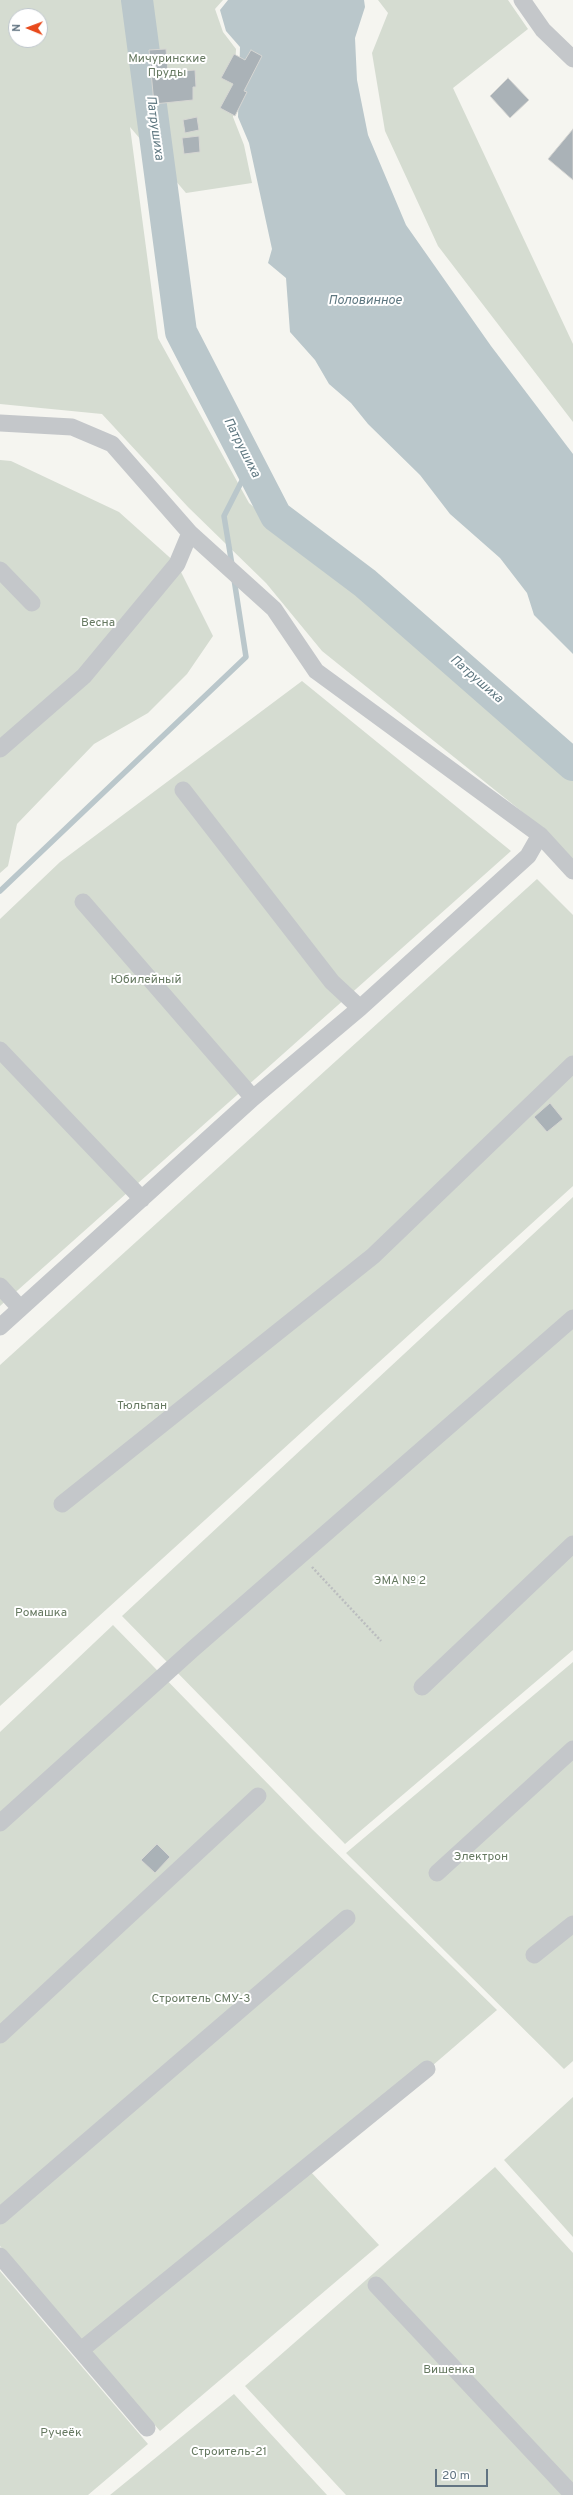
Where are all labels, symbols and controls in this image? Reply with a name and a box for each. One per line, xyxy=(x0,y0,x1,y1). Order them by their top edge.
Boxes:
north arrow xyxy=(8,8,48,48)
text: N xyxy=(10,24,24,32)
park label: Мичуринские Пруды xyxy=(128,53,206,81)
water label: Патрушиха xyxy=(142,95,166,161)
water label: Половинное xyxy=(328,293,402,309)
water label: Патрушиха xyxy=(219,415,263,481)
park label: Весна xyxy=(81,617,115,631)
water label: Патрушиха xyxy=(446,653,506,707)
park label: Юбилейный xyxy=(110,974,182,988)
park label: Тюльпан xyxy=(117,1400,167,1414)
park label: ЭМА № 2 xyxy=(374,1575,426,1589)
park label: Ромашка xyxy=(15,1607,67,1621)
park label: Электрон xyxy=(454,1851,508,1865)
park label: Строитель СМУ-3 xyxy=(152,1993,250,2007)
park label: Вишенка xyxy=(423,2364,475,2378)
park label: Ручеёк xyxy=(40,2427,82,2441)
park label: Строитель-21 xyxy=(191,2446,267,2460)
scale bar xyxy=(437,2461,490,2487)
text: 20 m xyxy=(442,2468,470,2484)

